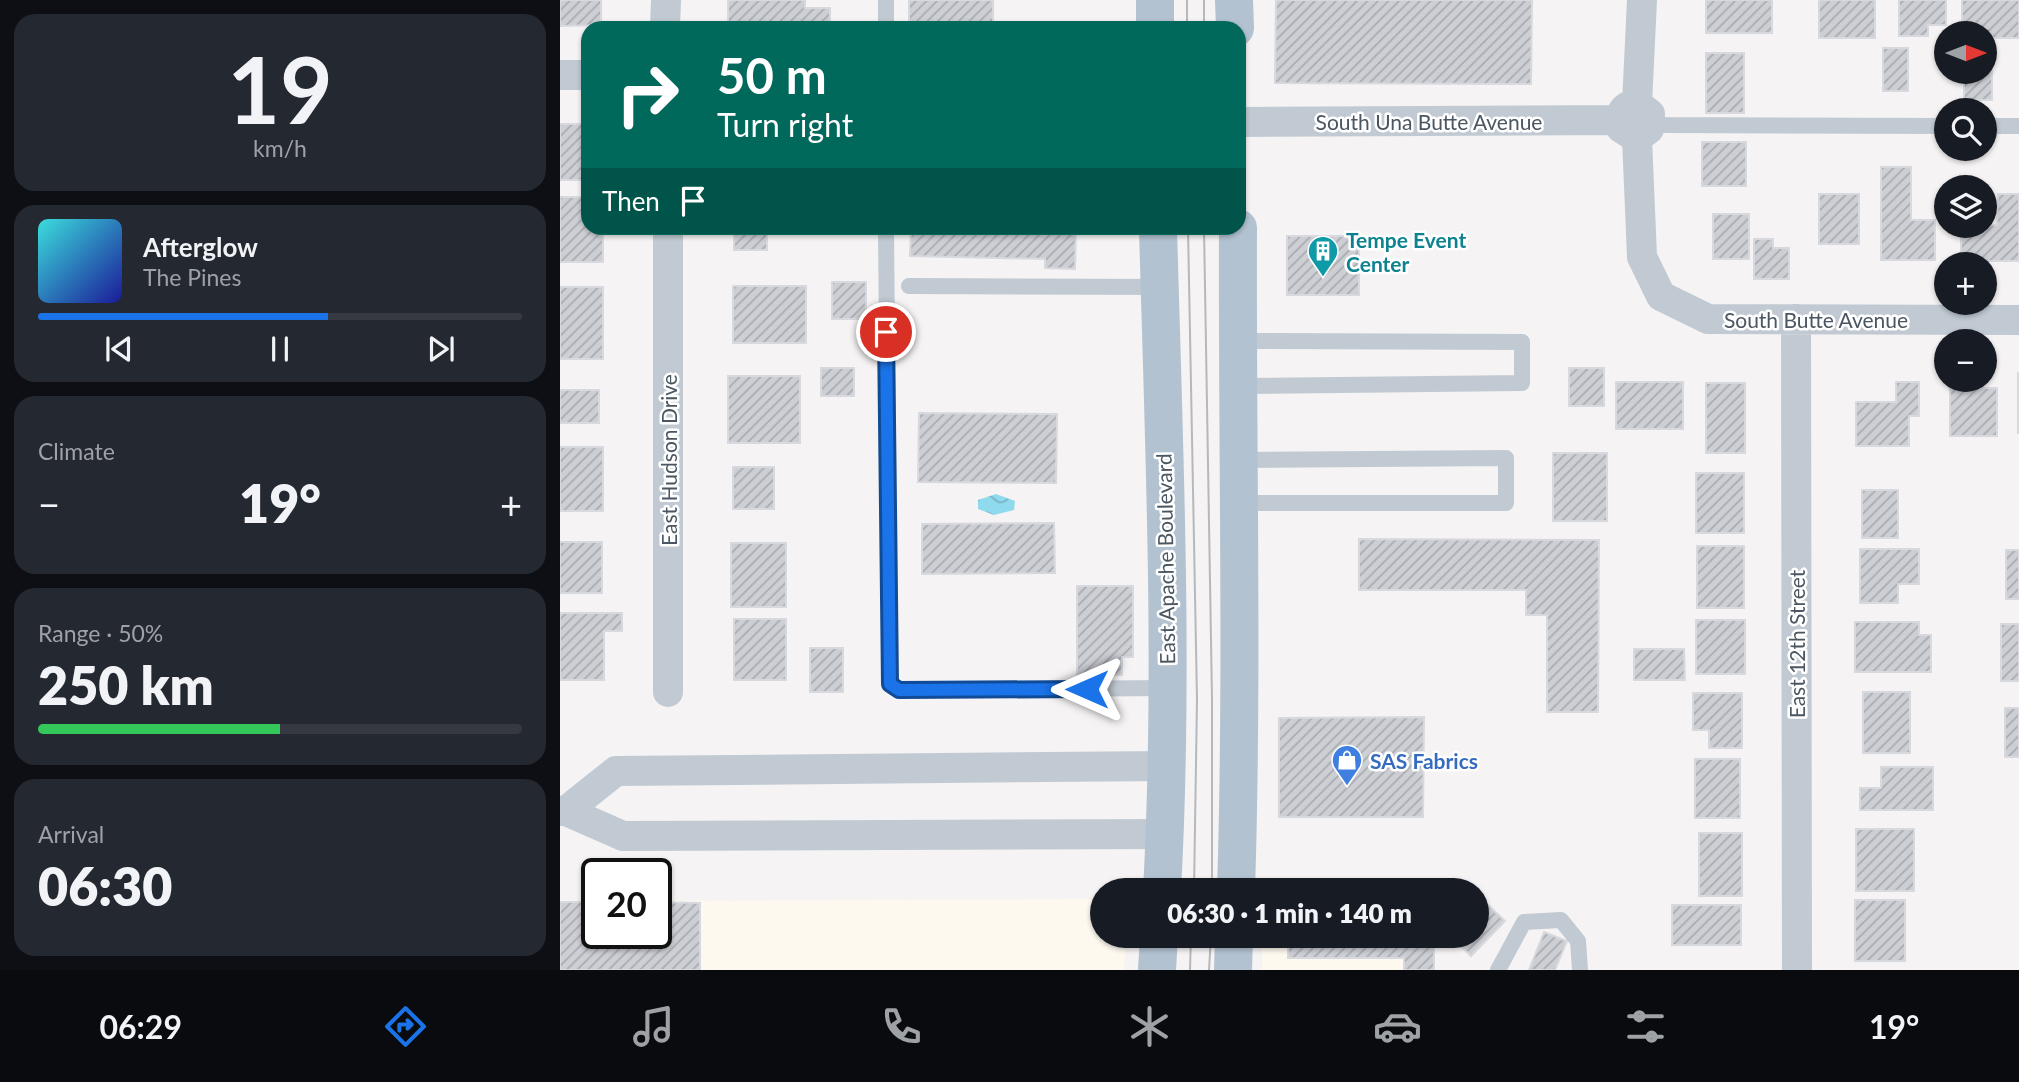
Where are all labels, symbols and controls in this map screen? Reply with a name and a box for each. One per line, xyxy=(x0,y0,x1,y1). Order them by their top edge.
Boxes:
north arrow xyxy=(1934,21,1997,84)
map controls xyxy=(1934,21,1997,392)
text: 19 xyxy=(227,34,333,143)
text: 50 m xyxy=(717,46,827,104)
icon: right xyxy=(602,49,693,140)
button: search xyxy=(1934,98,1997,161)
text: Turn right xyxy=(717,105,853,144)
street label: South Una Butte Avenue xyxy=(1316,109,1542,134)
text: km/h xyxy=(253,134,307,162)
button: layers xyxy=(1934,175,1997,238)
icon: arrive xyxy=(674,182,712,220)
text: Then xyxy=(602,185,660,217)
place label: Tempe Event Center xyxy=(1346,227,1466,276)
text: Afterglow xyxy=(143,231,258,263)
building icon: Tempe Event Center xyxy=(1306,234,1340,278)
button: + xyxy=(1934,252,1997,315)
text: The Pines xyxy=(143,263,241,291)
pin xyxy=(856,302,916,362)
street label: South Butte Avenue xyxy=(1724,307,1908,332)
icon: arrive xyxy=(867,313,905,351)
button: − xyxy=(1934,329,1997,392)
icon: previous xyxy=(100,330,138,368)
icon: pause xyxy=(261,330,299,368)
icon: next xyxy=(422,330,460,368)
street label: East Hudson Drive xyxy=(656,374,681,546)
text: Climate xyxy=(38,437,115,465)
street label: East Apache Boulevard xyxy=(1151,453,1179,665)
text: 19° xyxy=(239,472,321,534)
text: − xyxy=(38,481,60,527)
text: + xyxy=(500,481,522,527)
street label: East 12th Street xyxy=(1784,569,1809,718)
text: Range · 50% xyxy=(38,619,163,647)
position arrow xyxy=(1050,652,1124,726)
text: 250 km xyxy=(38,654,214,716)
shop icon: SAS Fabrics xyxy=(1330,743,1364,787)
place label: SAS Fabrics xyxy=(1370,748,1478,773)
text: Arrival xyxy=(38,820,104,848)
text: 06:30 xyxy=(38,855,172,917)
speed limit sign: 20 xyxy=(581,858,672,949)
text: 06:30 · 1 min · 140 m xyxy=(1167,897,1412,929)
icon: directions xyxy=(381,1002,430,1051)
icon: music xyxy=(629,1002,678,1051)
icon: phone xyxy=(877,1002,926,1051)
icon: climate xyxy=(1125,1002,1174,1051)
icon: car xyxy=(1373,1002,1422,1051)
icon: filters xyxy=(1621,1002,1670,1051)
text: 06:29 xyxy=(100,1007,182,1046)
text: 19° xyxy=(1869,1007,1919,1046)

